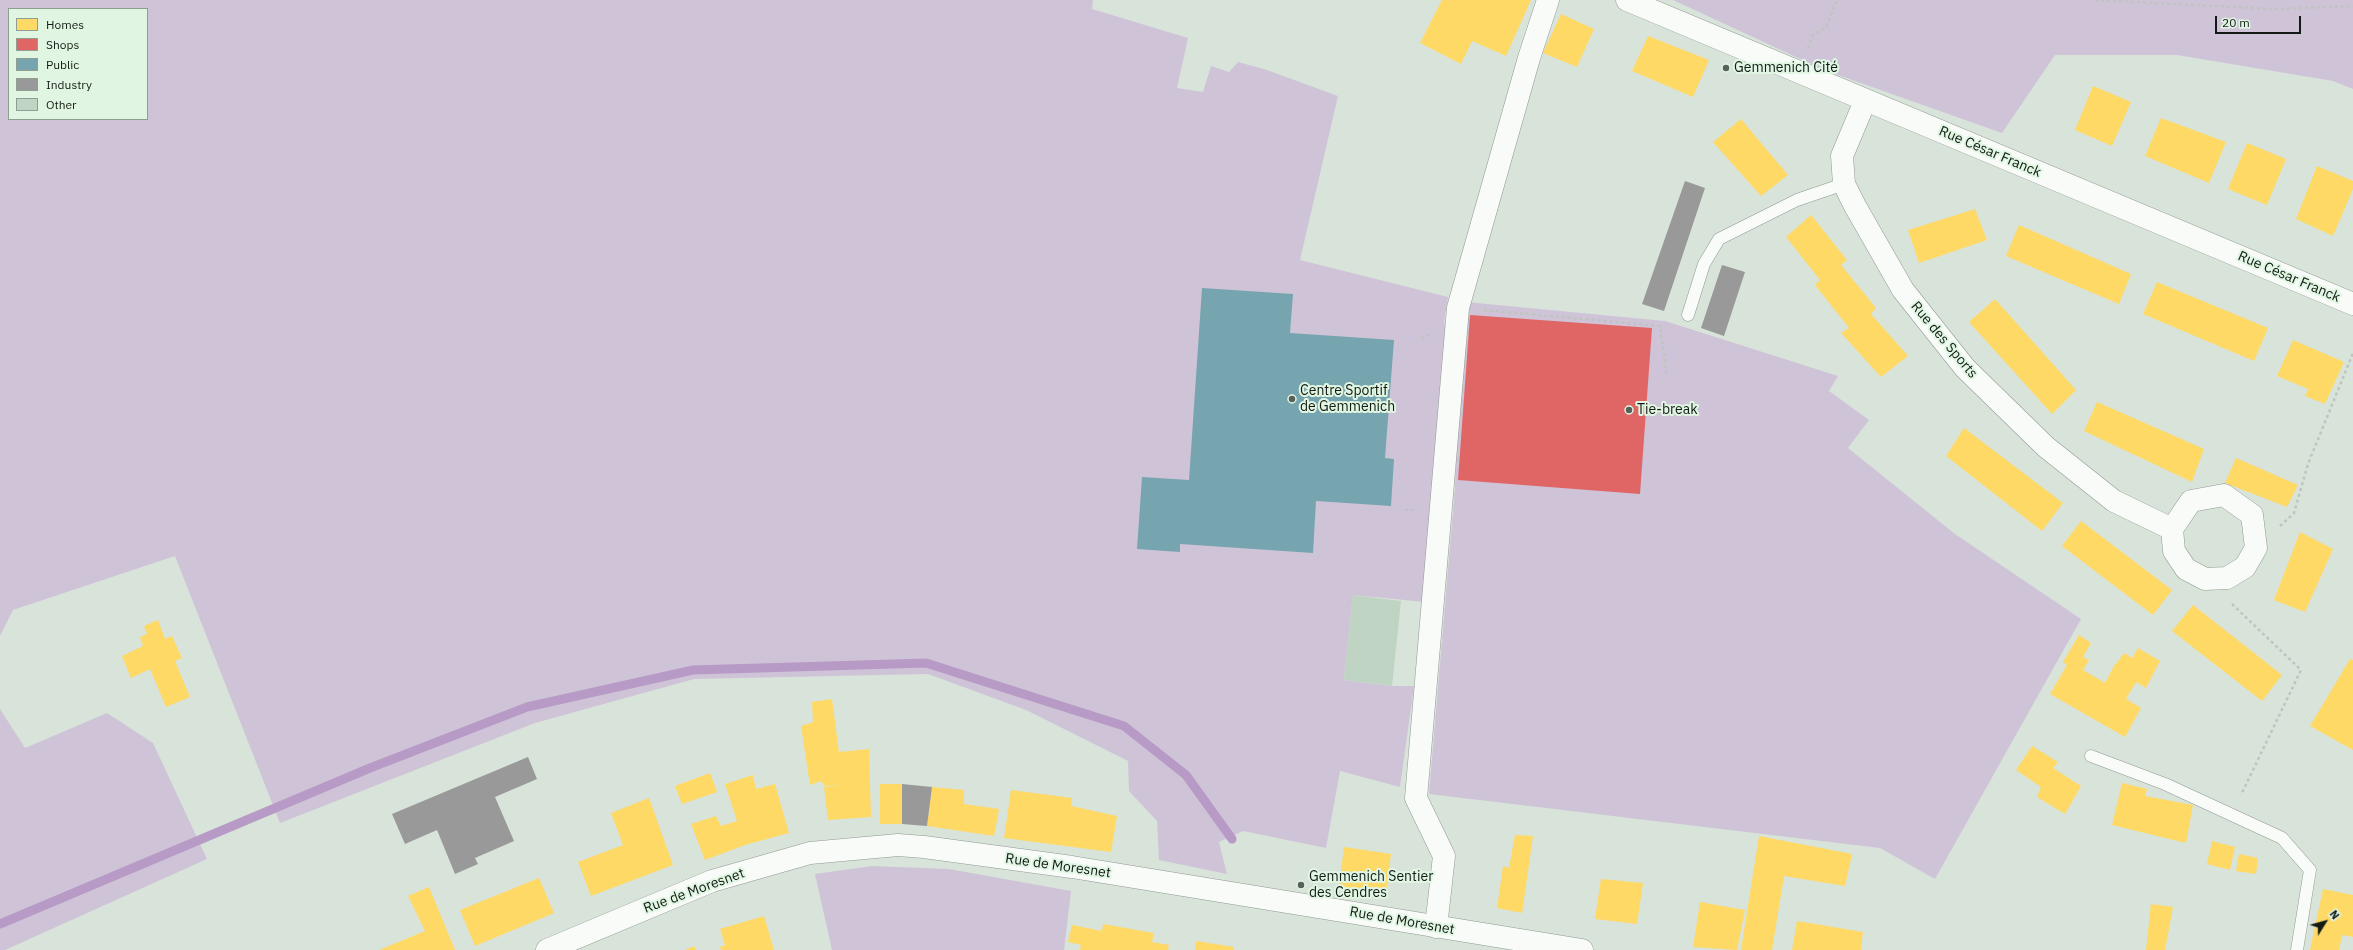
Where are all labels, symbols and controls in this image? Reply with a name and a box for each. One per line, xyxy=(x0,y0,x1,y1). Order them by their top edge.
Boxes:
legend xyxy=(8,8,148,120)
scale bar xyxy=(2217,8,2303,34)
text: 20 m xyxy=(2222,15,2250,30)
text: Homes xyxy=(46,17,84,32)
text: Shops xyxy=(46,37,79,52)
text: Public xyxy=(46,57,79,72)
place label: Gemmenich Cité xyxy=(1734,60,1838,76)
marker: Gemmenich Cité xyxy=(1721,63,1731,73)
text: Industry xyxy=(46,77,92,92)
text: Other xyxy=(46,97,77,112)
street label: Rue César Franck xyxy=(1936,123,2044,181)
street label: Rue César Franck xyxy=(2235,248,2343,306)
street label: Rue des Sports xyxy=(1907,298,1981,382)
place label: Centre Sportif de Gemmenich xyxy=(1300,383,1395,416)
marker: Centre Sportif de Gemmenich xyxy=(1287,394,1297,404)
place label: Tie-break xyxy=(1637,402,1698,418)
marker: Tie-break xyxy=(1624,405,1634,415)
street label: Rue de Moresnet xyxy=(1004,850,1112,882)
street label: Rue de Moresnet xyxy=(641,865,747,917)
place label: Gemmenich Sentier des Cendres xyxy=(1309,869,1433,902)
marker: Gemmenich Sentier des Cendres xyxy=(1296,880,1306,890)
north arrow xyxy=(2305,902,2345,942)
street label: Rue de Moresnet xyxy=(1348,903,1456,939)
text: N xyxy=(2327,907,2343,922)

